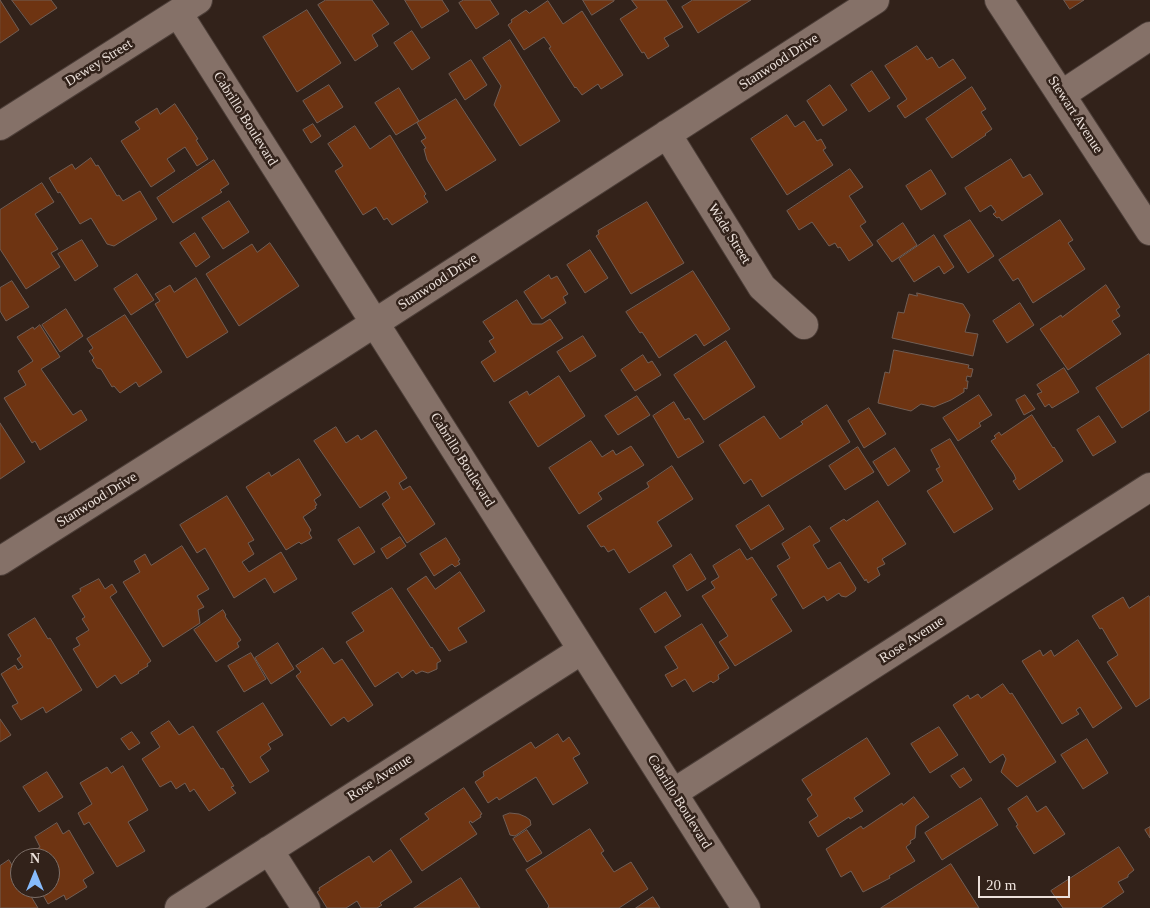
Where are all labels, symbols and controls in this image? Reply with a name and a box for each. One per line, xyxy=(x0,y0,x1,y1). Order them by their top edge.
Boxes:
street label: Stanwood Drive xyxy=(736,30,822,94)
street label: Dewey Street xyxy=(62,36,136,90)
street label: Cabrillo Boulevard xyxy=(209,69,281,169)
street label: Stewart Avenue xyxy=(1044,73,1106,157)
street label: Wade Street xyxy=(704,201,754,267)
street label: Stanwood Drive xyxy=(395,250,481,314)
street label: Cabrillo Boulevard xyxy=(426,410,498,510)
street label: Stanwood Drive xyxy=(54,469,140,531)
street label: Rose Avenue xyxy=(876,613,948,667)
street label: Rose Avenue xyxy=(344,751,416,805)
street label: Cabrillo Boulevard xyxy=(643,752,715,852)
north arrow xyxy=(10,848,60,898)
text: N xyxy=(30,851,40,866)
scale bar xyxy=(980,866,1072,898)
text: 20 m xyxy=(986,877,1016,893)

